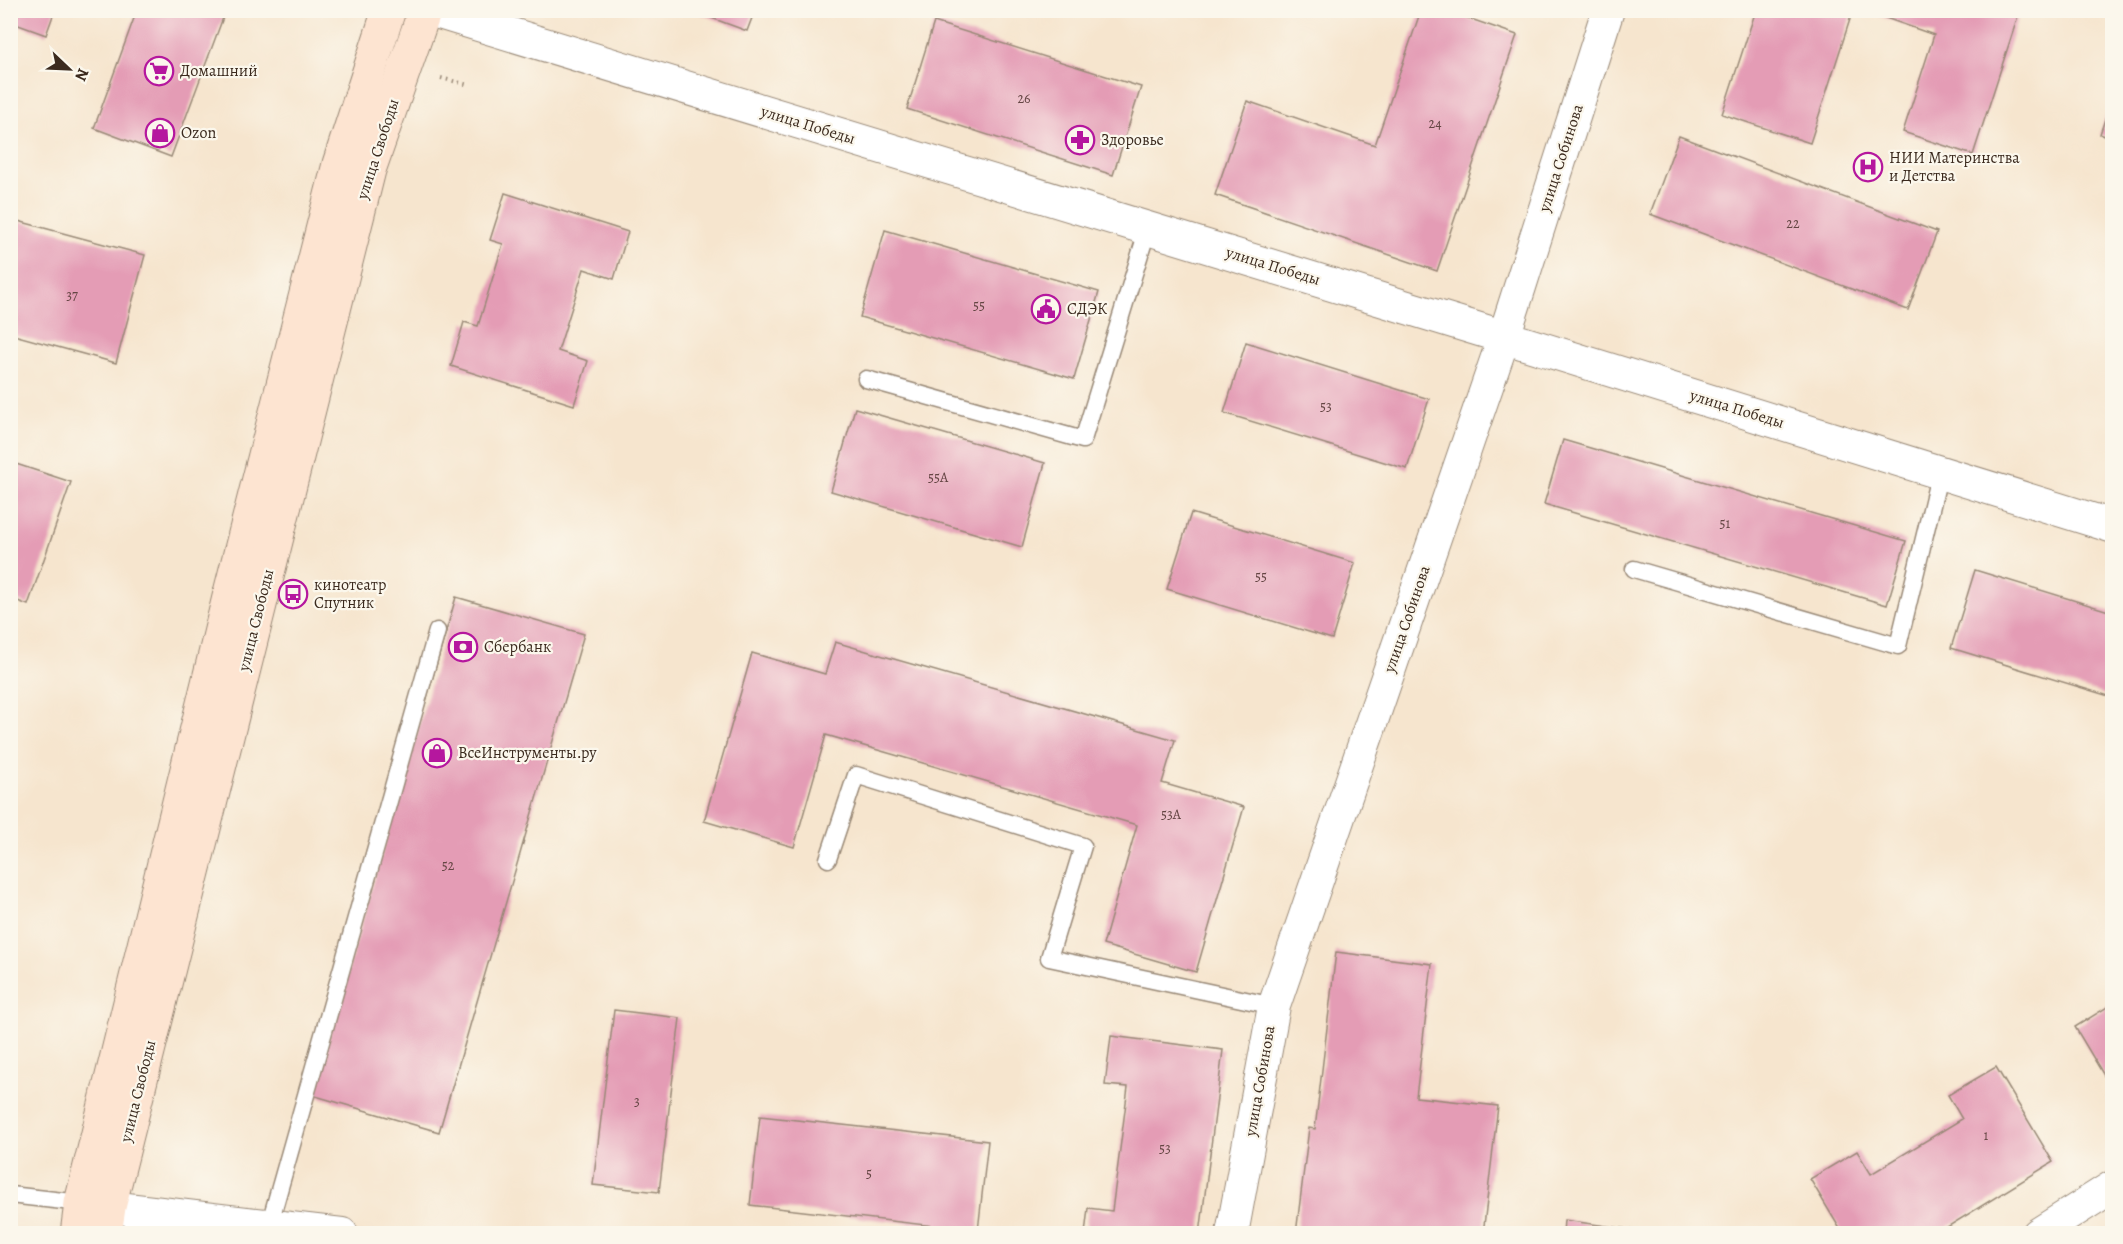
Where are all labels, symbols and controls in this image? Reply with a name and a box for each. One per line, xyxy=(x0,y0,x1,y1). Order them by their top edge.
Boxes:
north arrow xyxy=(39,39,99,99)
supermarket icon: Домашний xyxy=(143,55,175,87)
place label: Домашний xyxy=(180,60,258,82)
text: N xyxy=(69,65,94,84)
house number: 26 xyxy=(1017,89,1031,108)
street label: улица Свободы xyxy=(351,96,405,203)
street label: улица Победы xyxy=(757,100,858,150)
street label: улица Собинова xyxy=(1533,101,1589,216)
house number: 24 xyxy=(1429,114,1442,133)
shop icon: Ozon xyxy=(144,117,176,149)
place label: Ozon xyxy=(181,122,216,144)
pharmacy icon: Здоровье xyxy=(1064,124,1096,156)
place label: Здоровье xyxy=(1101,129,1164,151)
place label: НИИ Материнства и Детства xyxy=(1889,147,2020,187)
hospital icon: НИИ Материнства и Детства xyxy=(1852,151,1884,183)
house number: 22 xyxy=(1786,214,1800,233)
street label: улица Победы xyxy=(1222,241,1323,291)
house number: 37 xyxy=(66,286,78,305)
public building icon: СДЭК xyxy=(1030,293,1062,325)
house number: 55 xyxy=(973,296,985,315)
place label: СДЭК xyxy=(1067,298,1108,320)
street label: улица Победы xyxy=(1686,384,1787,434)
house number: 53 xyxy=(1320,397,1332,416)
house number: 55А xyxy=(928,468,949,487)
house number: 51 xyxy=(1720,514,1731,533)
street label: улица Собинова xyxy=(1378,562,1436,676)
street label: улица Свободы xyxy=(232,567,279,674)
house number: 55 xyxy=(1255,567,1267,586)
place label: кинотеатр Спутник xyxy=(314,574,386,614)
bus stop icon: кинотеатр Спутник xyxy=(277,578,309,610)
bank icon: Сбербанк xyxy=(447,631,479,663)
place label: Сбербанк xyxy=(484,636,551,658)
shop icon: ВсеИнструменты.ру xyxy=(421,737,453,769)
place label: ВсеИнструменты.ру xyxy=(458,742,597,764)
house number: 53А xyxy=(1161,805,1182,824)
house number: 52 xyxy=(442,856,455,875)
street label: улица Собинова xyxy=(1239,1023,1281,1139)
street label: улица Свободы xyxy=(114,1038,161,1145)
house number: 3 xyxy=(634,1092,640,1111)
house number: 1 xyxy=(1984,1126,1989,1145)
house number: 53 xyxy=(1159,1139,1171,1158)
house number: 5 xyxy=(866,1164,872,1183)

